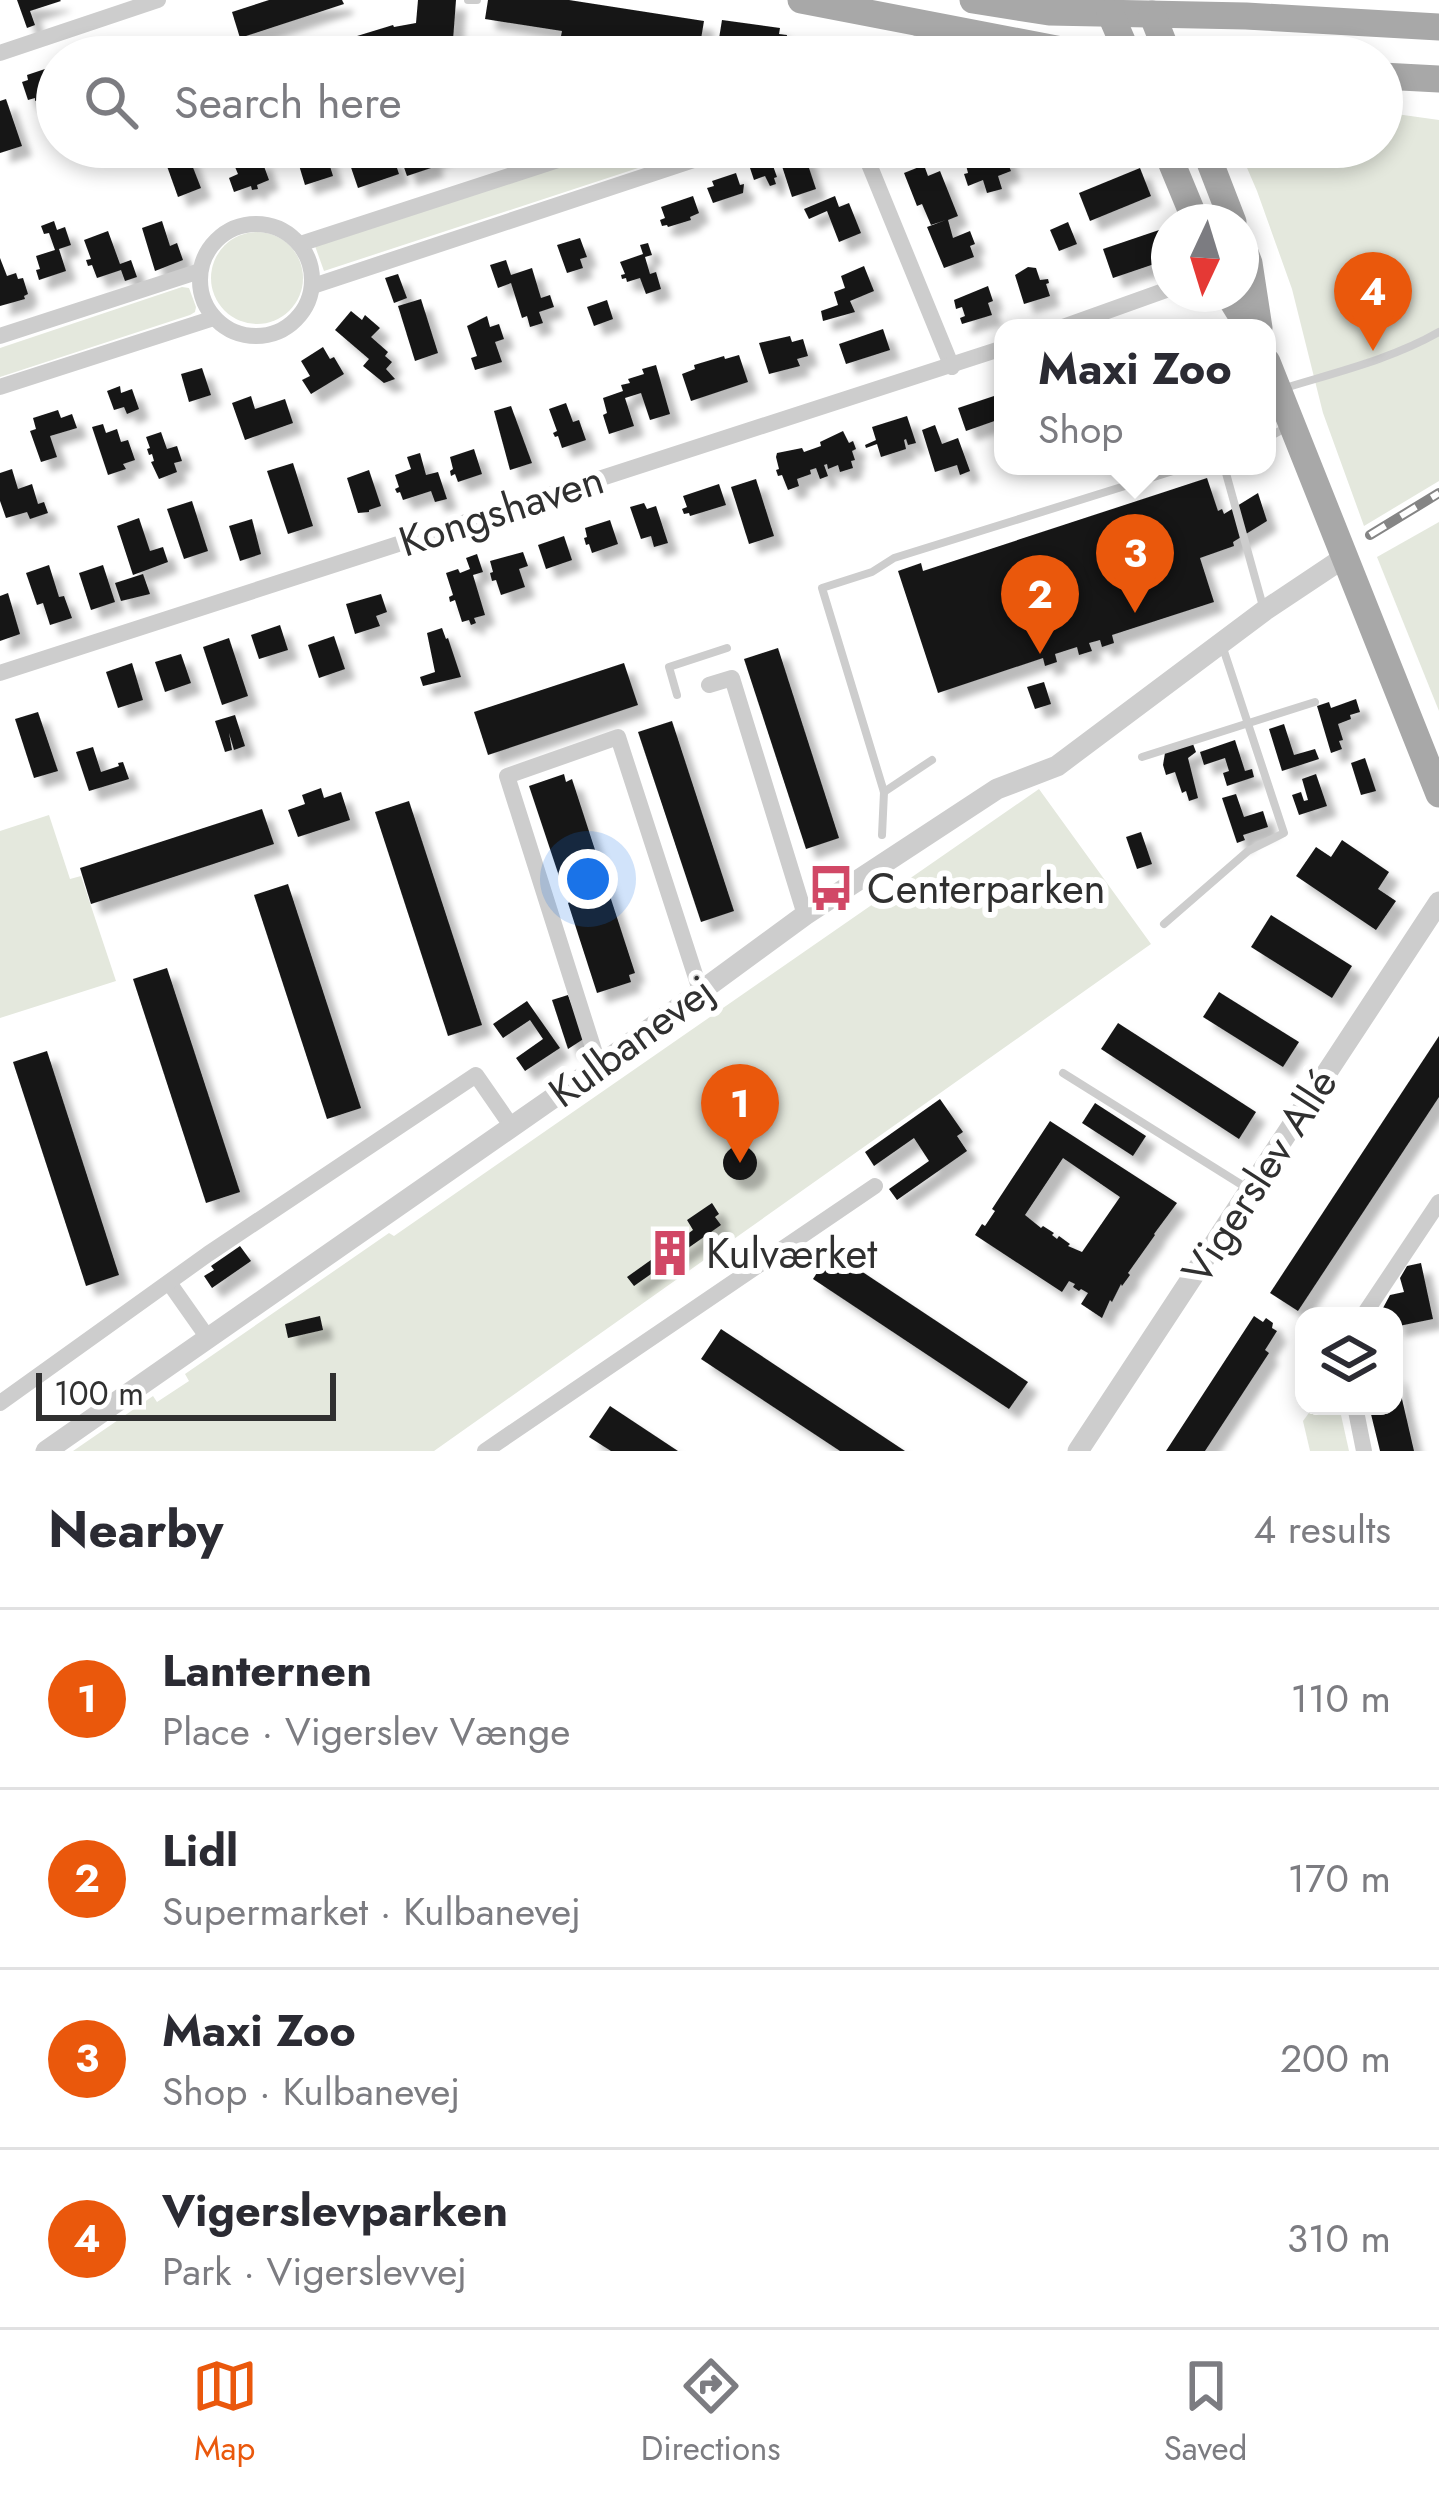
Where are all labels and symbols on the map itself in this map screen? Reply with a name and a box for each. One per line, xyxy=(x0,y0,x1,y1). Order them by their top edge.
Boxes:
north arrow xyxy=(1151,204,1259,312)
pin: 4 xyxy=(1334,252,1412,351)
street label: Kongshaven xyxy=(391,449,611,572)
pin: 3 xyxy=(1096,514,1174,613)
pin: 2 xyxy=(1001,555,1079,654)
your location xyxy=(558,849,618,909)
place label: Centerparken xyxy=(867,858,1106,919)
bus stop icon: Centerparken xyxy=(806,863,856,913)
street label: Kulbanevej xyxy=(536,960,727,1122)
street label: Vigerslev Allé xyxy=(1167,1057,1352,1296)
pin: 1 xyxy=(701,1064,779,1163)
place label: Kulværket xyxy=(706,1223,877,1284)
building icon: Kulværket xyxy=(645,1228,695,1278)
scale bar xyxy=(36,1367,336,1420)

